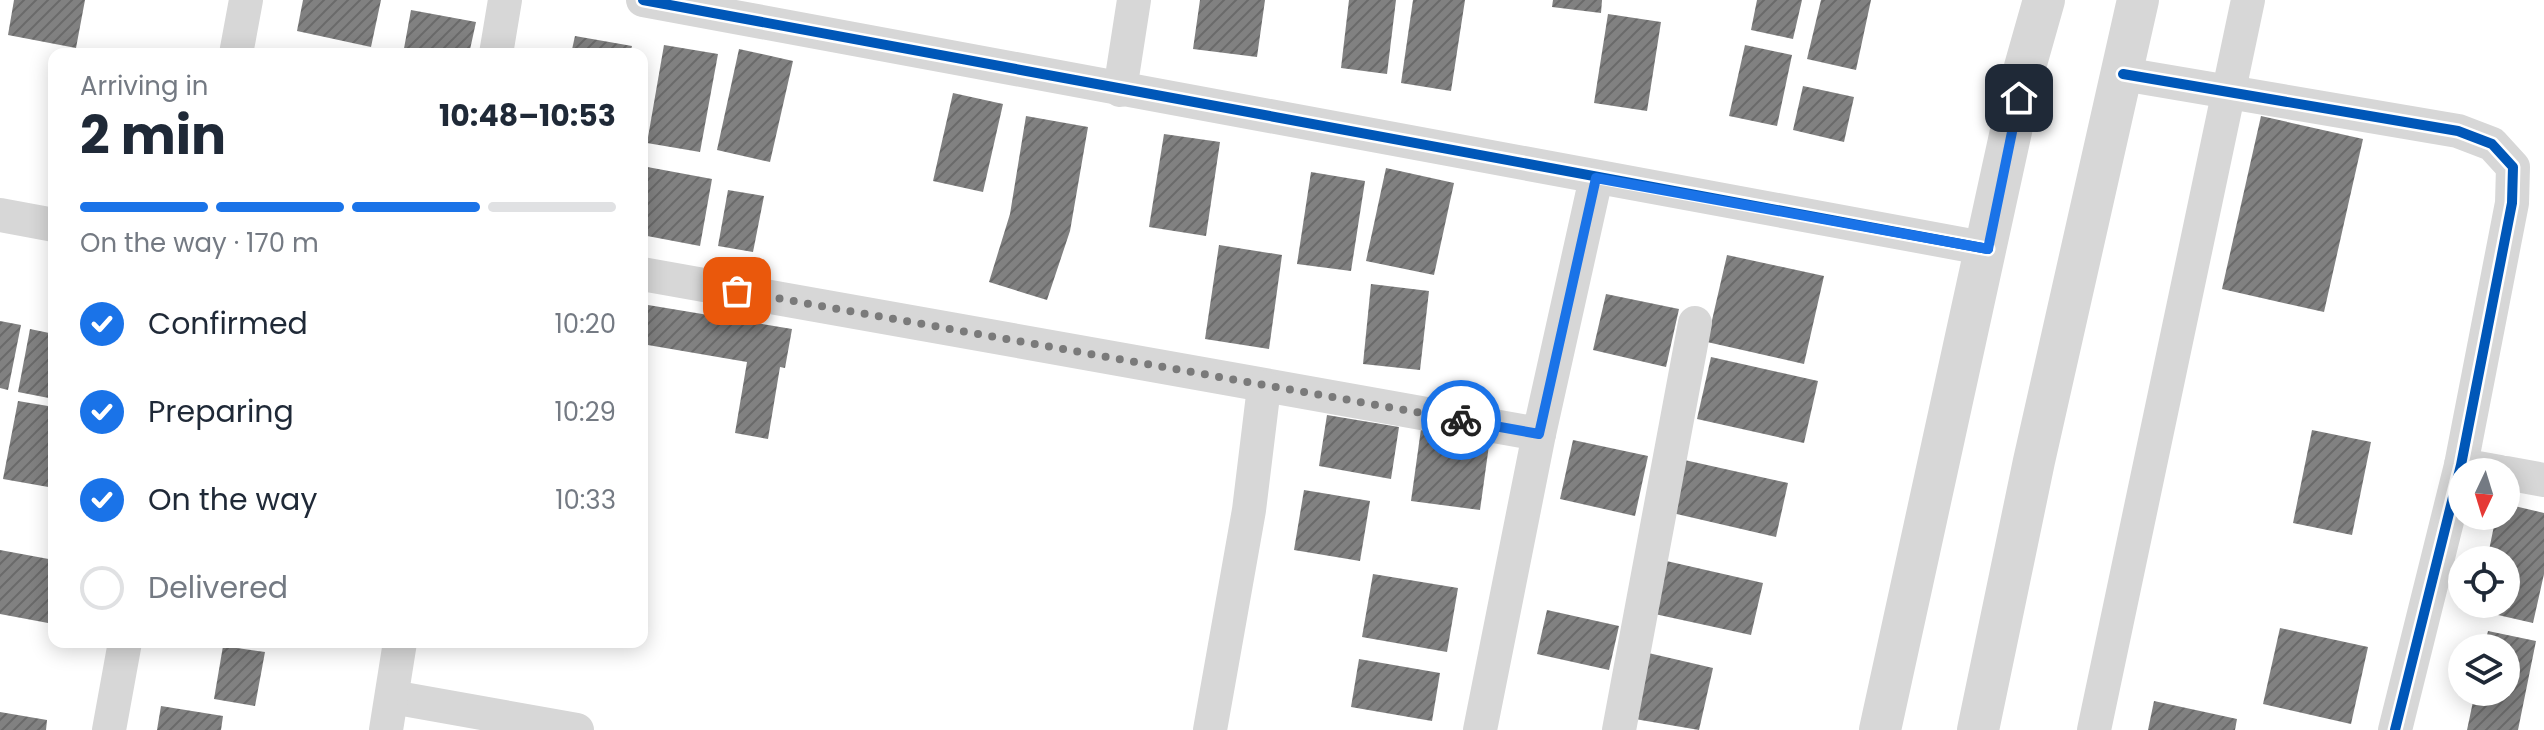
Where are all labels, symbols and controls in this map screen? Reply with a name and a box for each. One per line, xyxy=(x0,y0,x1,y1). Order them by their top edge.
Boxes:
pin xyxy=(1985,64,2053,132)
text: Arriving in xyxy=(80,68,209,104)
icon: home xyxy=(1997,76,2041,120)
text: 10:48–10:53 xyxy=(439,94,616,137)
text: 2 min xyxy=(80,99,226,172)
text: On the way · 170 m xyxy=(80,225,319,261)
pin xyxy=(703,257,771,325)
icon: bag xyxy=(715,269,759,313)
icon: check xyxy=(80,302,124,346)
text: Confirmed xyxy=(148,302,308,345)
text: 10:20 xyxy=(555,306,616,342)
courier xyxy=(1421,380,1501,460)
icon: check xyxy=(80,390,124,434)
text: Preparing xyxy=(148,390,294,433)
text: 10:29 xyxy=(554,394,616,430)
icon: bike xyxy=(1439,398,1483,442)
north arrow xyxy=(2448,458,2520,530)
map controls xyxy=(2448,458,2520,706)
icon: check xyxy=(80,478,124,522)
text: On the way xyxy=(148,478,317,521)
text: 10:33 xyxy=(555,482,616,518)
button: locate xyxy=(2448,546,2520,618)
text: Delivered xyxy=(148,566,288,609)
button: layers xyxy=(2448,634,2520,706)

